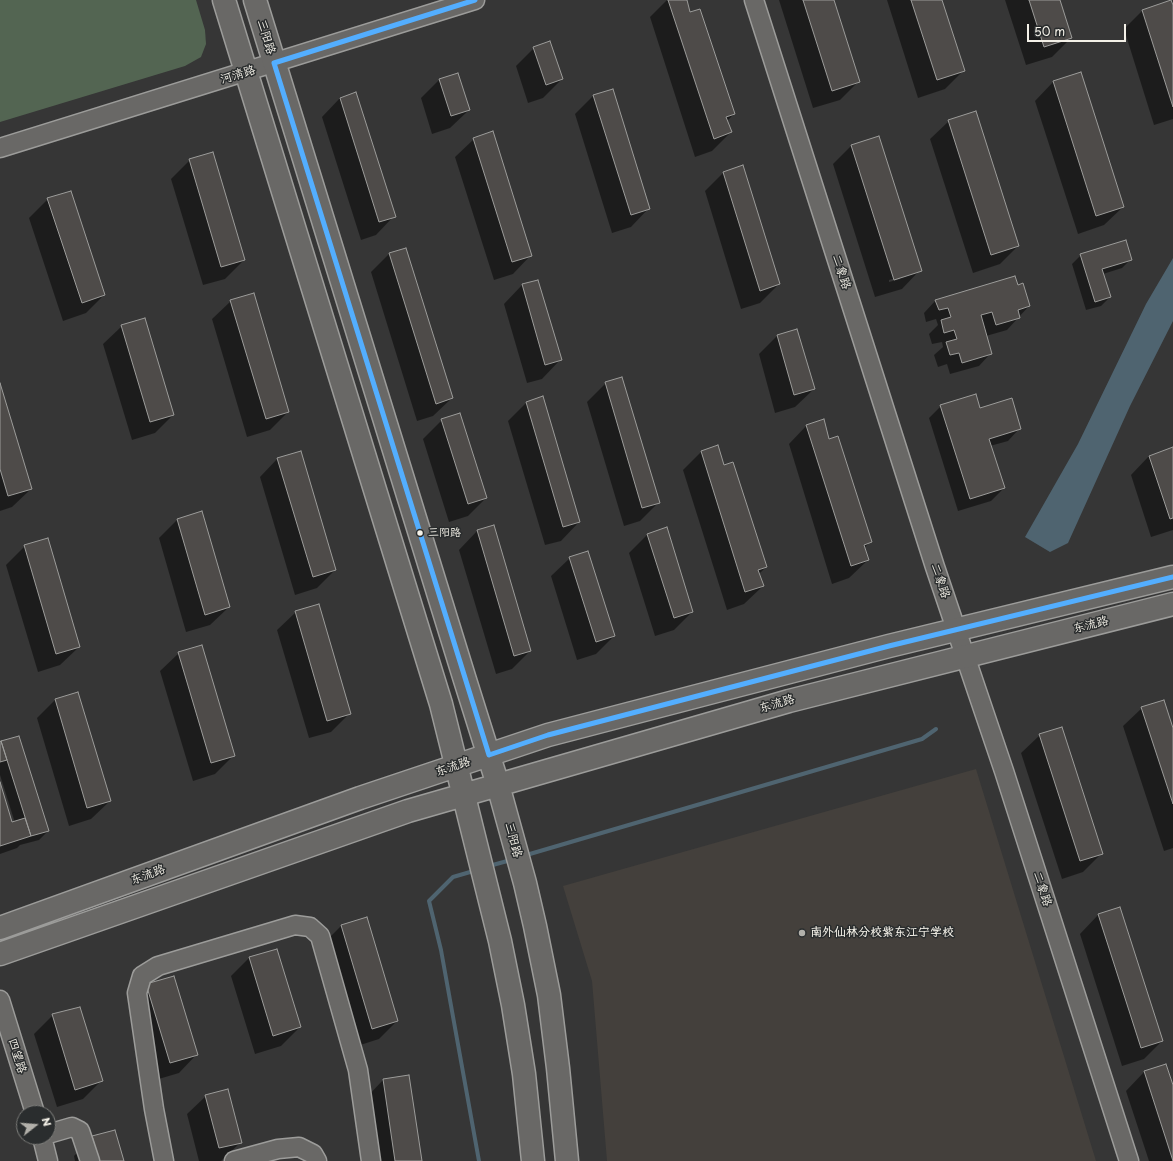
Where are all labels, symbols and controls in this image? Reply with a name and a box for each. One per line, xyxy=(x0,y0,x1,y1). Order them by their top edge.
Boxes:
scale bar xyxy=(1029,16,1128,42)
street label: 三阳路 xyxy=(254,18,278,56)
text: 50 m xyxy=(1034,22,1065,40)
street label: 河清路 xyxy=(219,63,257,87)
street label: 二象路 xyxy=(829,253,853,291)
place label: 三阳路 xyxy=(428,526,461,540)
marker: 三阳路 xyxy=(415,528,425,538)
street label: 二象路 xyxy=(927,562,953,600)
street label: 东流路 xyxy=(1072,614,1110,636)
street label: 东流路 xyxy=(758,692,796,716)
street label: 东流路 xyxy=(434,754,472,780)
street label: 三阳路 xyxy=(501,821,525,859)
street label: 东流路 xyxy=(129,862,167,888)
street label: 二象路 xyxy=(1030,870,1054,908)
place label: 南外仙林分校紫东江宁学校 xyxy=(810,926,954,940)
marker: 南外仙林分校紫东江宁学校 xyxy=(797,928,807,938)
street label: 四望路 xyxy=(5,1037,29,1075)
north arrow xyxy=(16,1105,56,1145)
text: N xyxy=(38,1115,56,1128)

